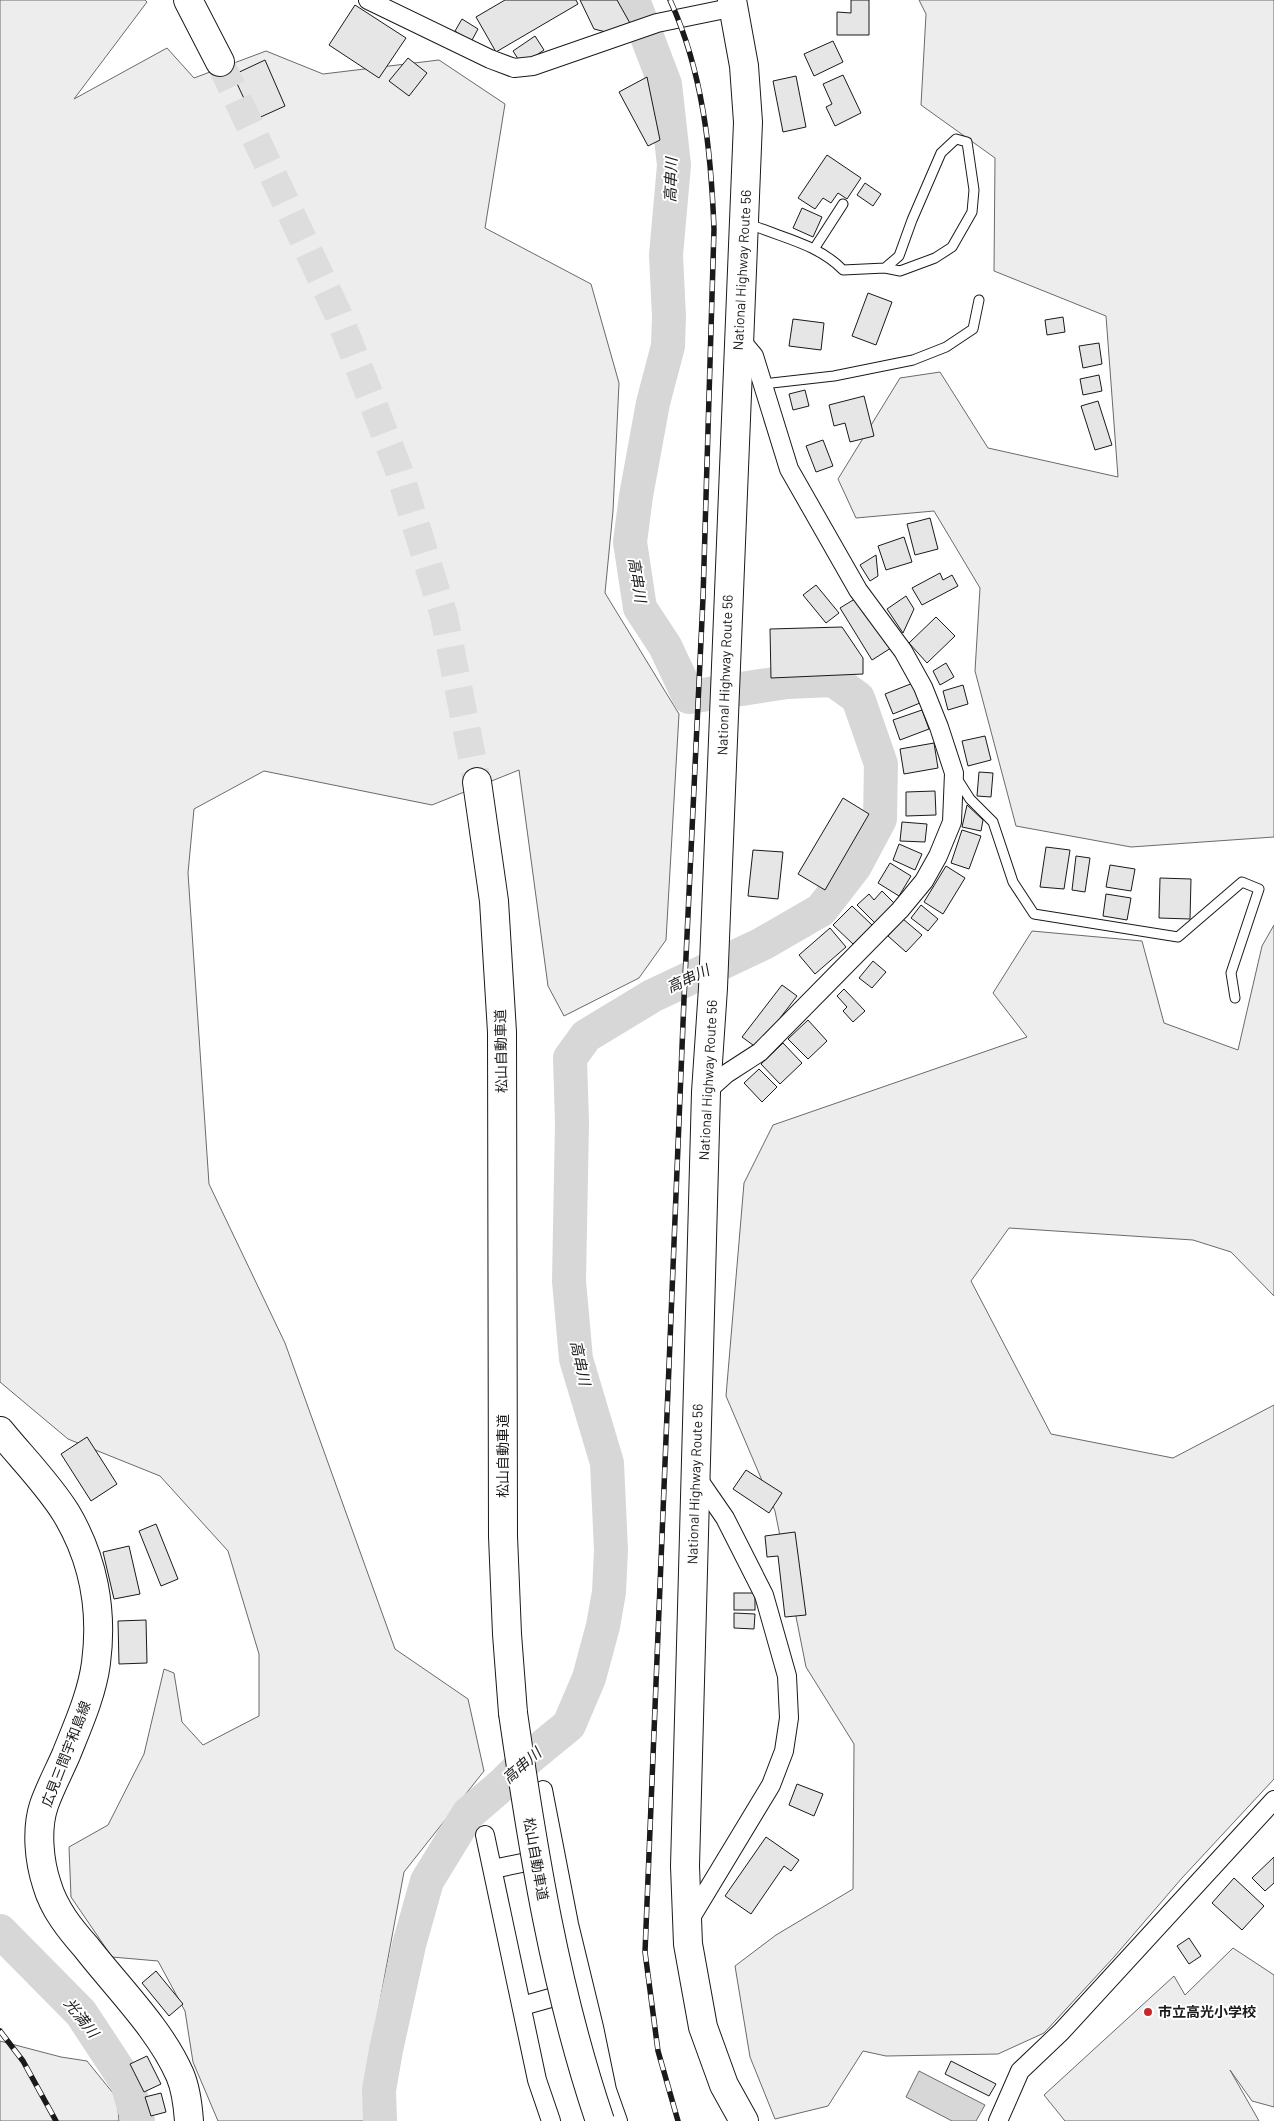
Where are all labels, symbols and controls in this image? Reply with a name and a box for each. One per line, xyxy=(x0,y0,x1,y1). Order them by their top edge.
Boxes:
water label: 高串川 xyxy=(660,155,680,203)
street label: National Highway Route 56 xyxy=(729,189,754,351)
water label: 高串川 xyxy=(626,556,651,605)
street label: National Highway Route 56 xyxy=(713,594,736,756)
water label: 高串川 xyxy=(663,960,714,996)
street label: National Highway Route 56 xyxy=(695,999,720,1161)
street label: 松山自動車道 xyxy=(491,1009,510,1093)
water label: 高串川 xyxy=(567,1339,595,1389)
street label: National Highway Route 56 xyxy=(683,1403,706,1565)
street label: 松山自動車道 xyxy=(494,1414,511,1498)
street label: 広見三間宇和島線 xyxy=(38,1698,94,1809)
water label: 高串川 xyxy=(498,1742,546,1787)
street label: 松山自動車道 xyxy=(521,1816,552,1902)
water label: 光満川 xyxy=(61,1994,104,2042)
place label: 市立高光小学校 xyxy=(1158,2003,1256,2020)
marker: 市立高光小学校 xyxy=(1142,2006,1154,2018)

